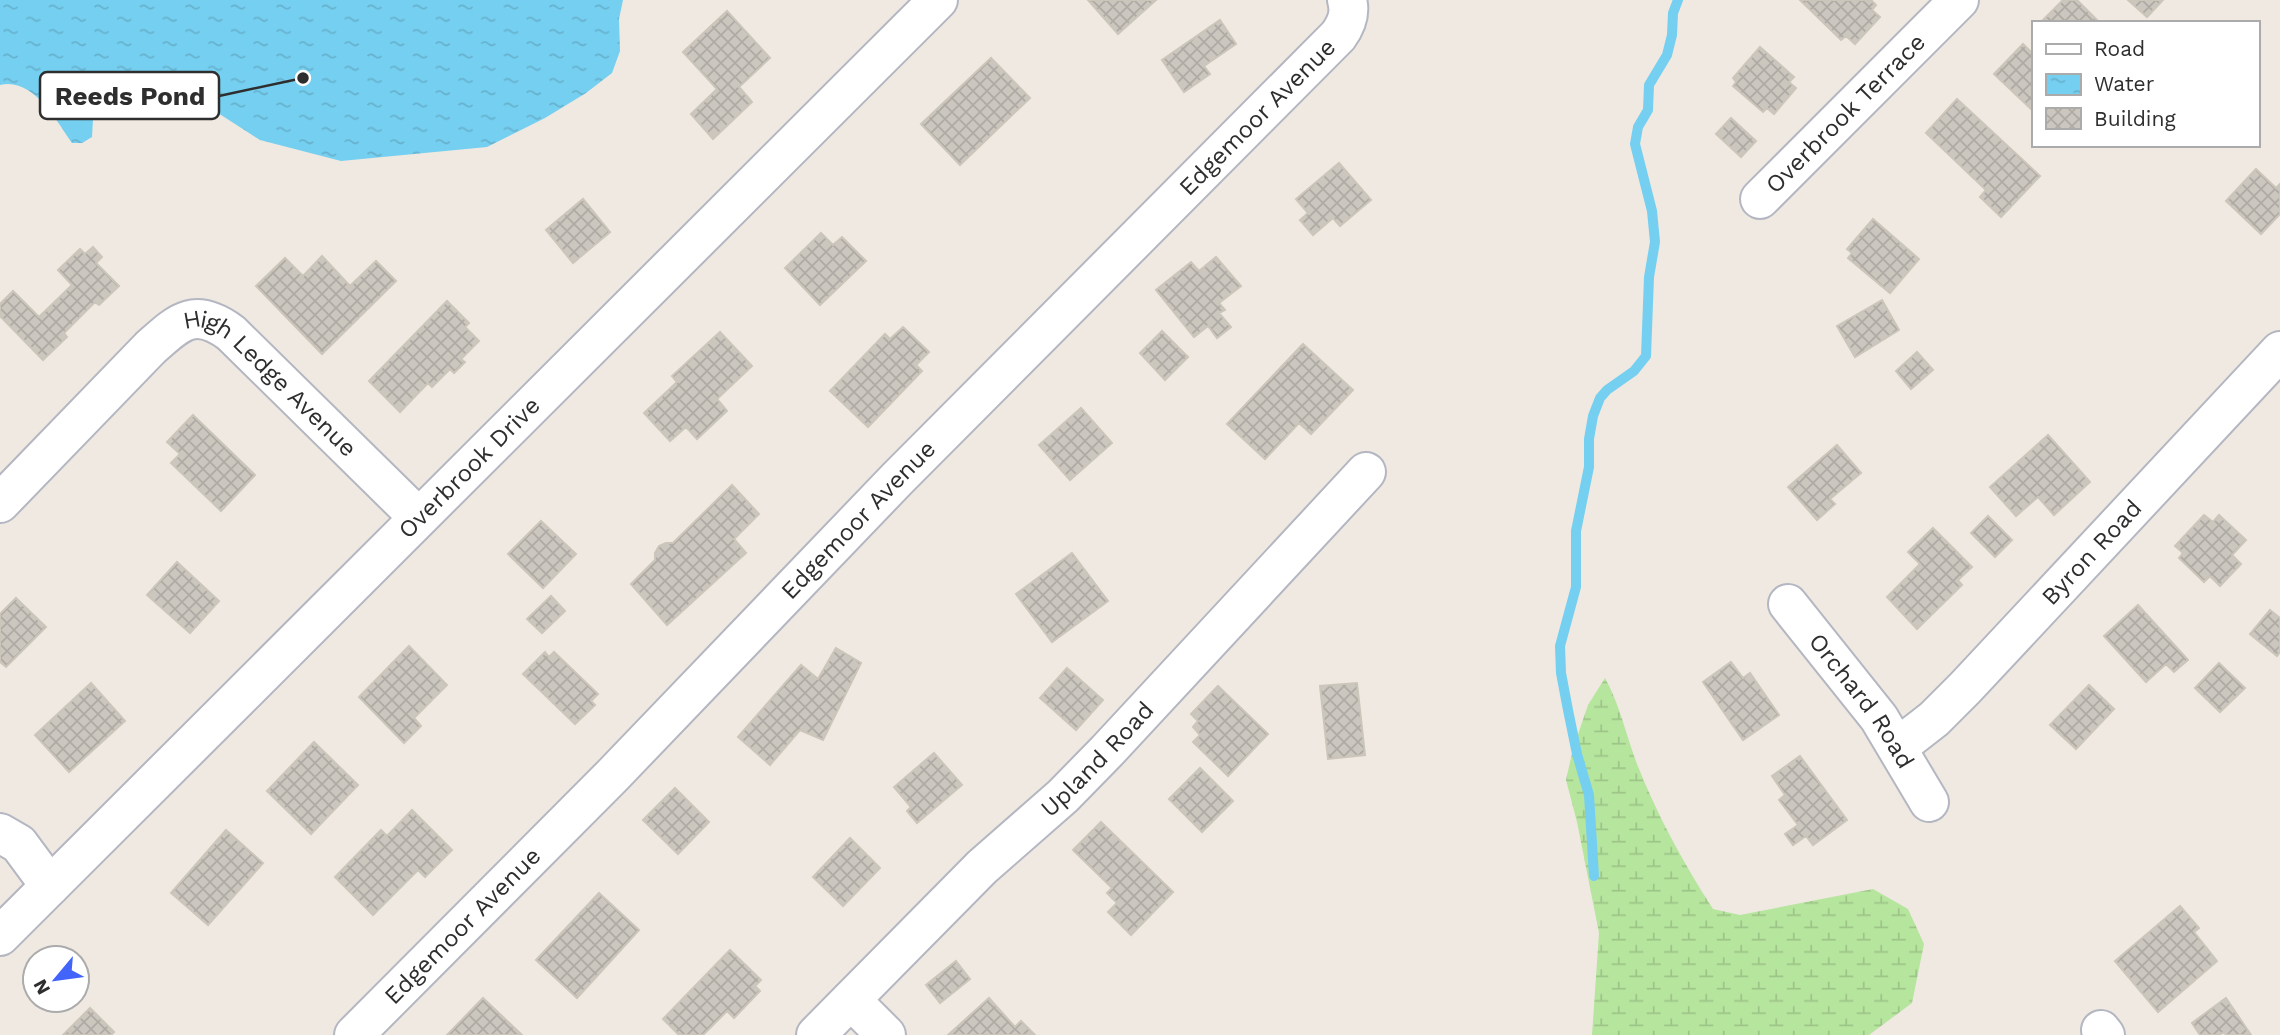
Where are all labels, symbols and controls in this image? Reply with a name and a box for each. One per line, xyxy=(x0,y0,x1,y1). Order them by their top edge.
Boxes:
legend xyxy=(2032,21,2259,147)
street label: Overbrook Terrace xyxy=(1760,28,1931,199)
street label: Edgemoor Avenue xyxy=(1173,33,1341,201)
text: Road xyxy=(2094,36,2145,61)
text: Water xyxy=(2094,71,2155,96)
callout: Reeds Pond xyxy=(40,72,219,119)
text: Reeds Pond xyxy=(55,81,205,111)
text: Building xyxy=(2094,106,2176,131)
street label: High Ledge Avenue xyxy=(181,304,362,462)
street label: Overbrook Drive xyxy=(393,391,546,544)
street label: Edgemoor Avenue xyxy=(775,435,941,605)
street label: Byron Road xyxy=(2036,494,2148,611)
street label: Orchard Road xyxy=(1803,628,1920,774)
street label: Upland Road xyxy=(1035,696,1159,823)
street label: Edgemoor Avenue xyxy=(379,842,547,1010)
north arrow xyxy=(21,944,91,1014)
text: N xyxy=(28,975,55,999)

